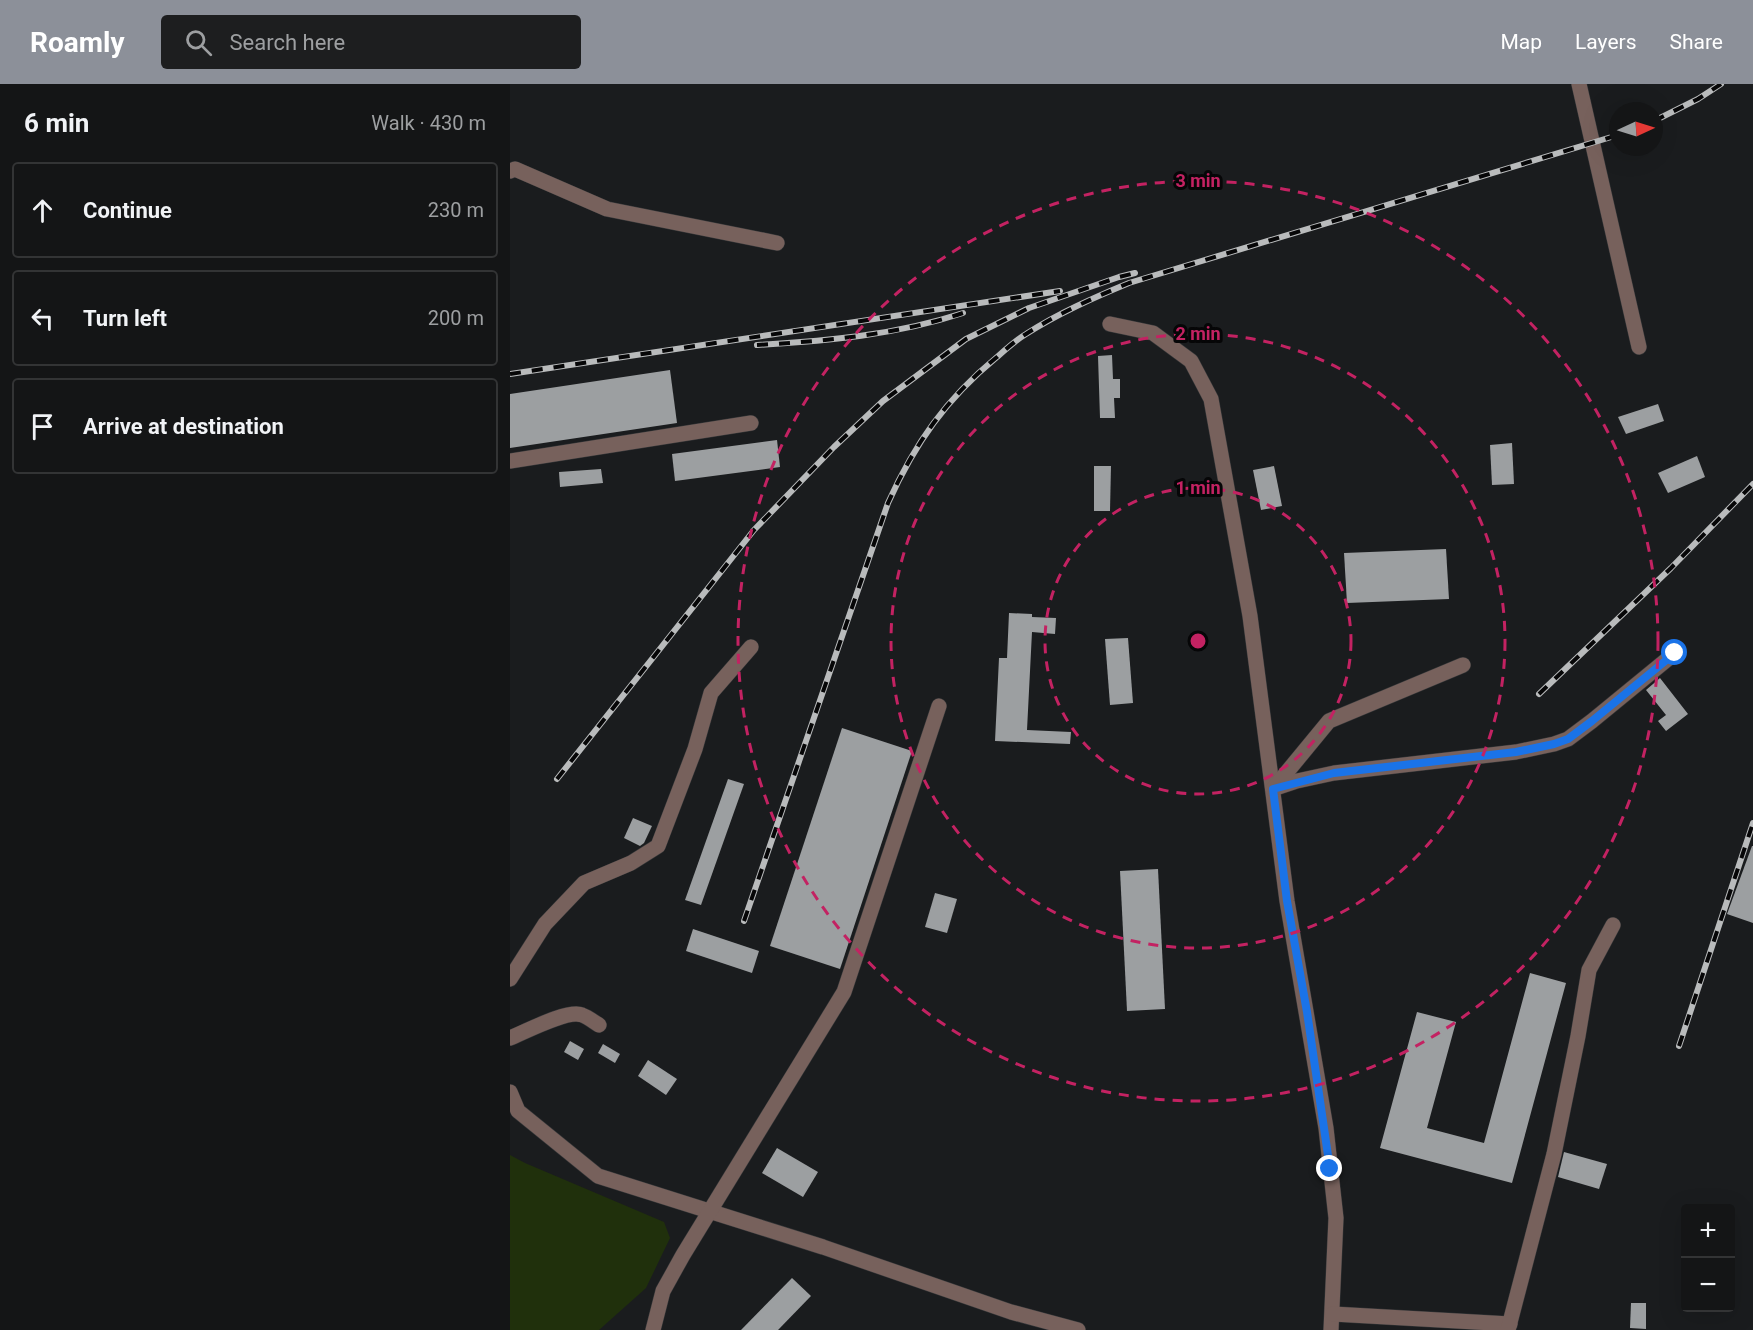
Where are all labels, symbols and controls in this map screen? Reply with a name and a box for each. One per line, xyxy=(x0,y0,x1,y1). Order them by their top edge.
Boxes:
search box xyxy=(161,15,581,69)
text: Roamly xyxy=(30,26,125,59)
icon: search xyxy=(182,26,215,59)
text: Search here xyxy=(230,30,345,55)
text: Map xyxy=(1500,30,1542,54)
text: Layers xyxy=(1575,30,1636,54)
text: Share xyxy=(1669,30,1723,54)
north arrow xyxy=(1609,102,1663,156)
text: 6 min xyxy=(24,108,89,138)
text: Walk · 430 m xyxy=(371,111,486,135)
text: 3 min xyxy=(1175,170,1221,191)
icon: ahead xyxy=(26,194,59,227)
text: Continue xyxy=(83,198,172,223)
text: 230 m xyxy=(428,198,484,222)
icon: left xyxy=(26,302,59,335)
text: Turn left xyxy=(83,306,167,331)
text: 200 m xyxy=(428,306,484,330)
text: 2 min xyxy=(1175,323,1221,344)
icon: arrive xyxy=(26,410,59,443)
text: Arrive at destination xyxy=(83,414,284,439)
text: 1 min xyxy=(1175,477,1221,498)
centre of rings xyxy=(1188,631,1208,651)
route start xyxy=(1661,639,1687,665)
route end xyxy=(1316,1155,1342,1181)
map controls xyxy=(1681,1204,1735,1312)
button: + xyxy=(1681,1204,1735,1258)
button: − xyxy=(1681,1258,1735,1312)

